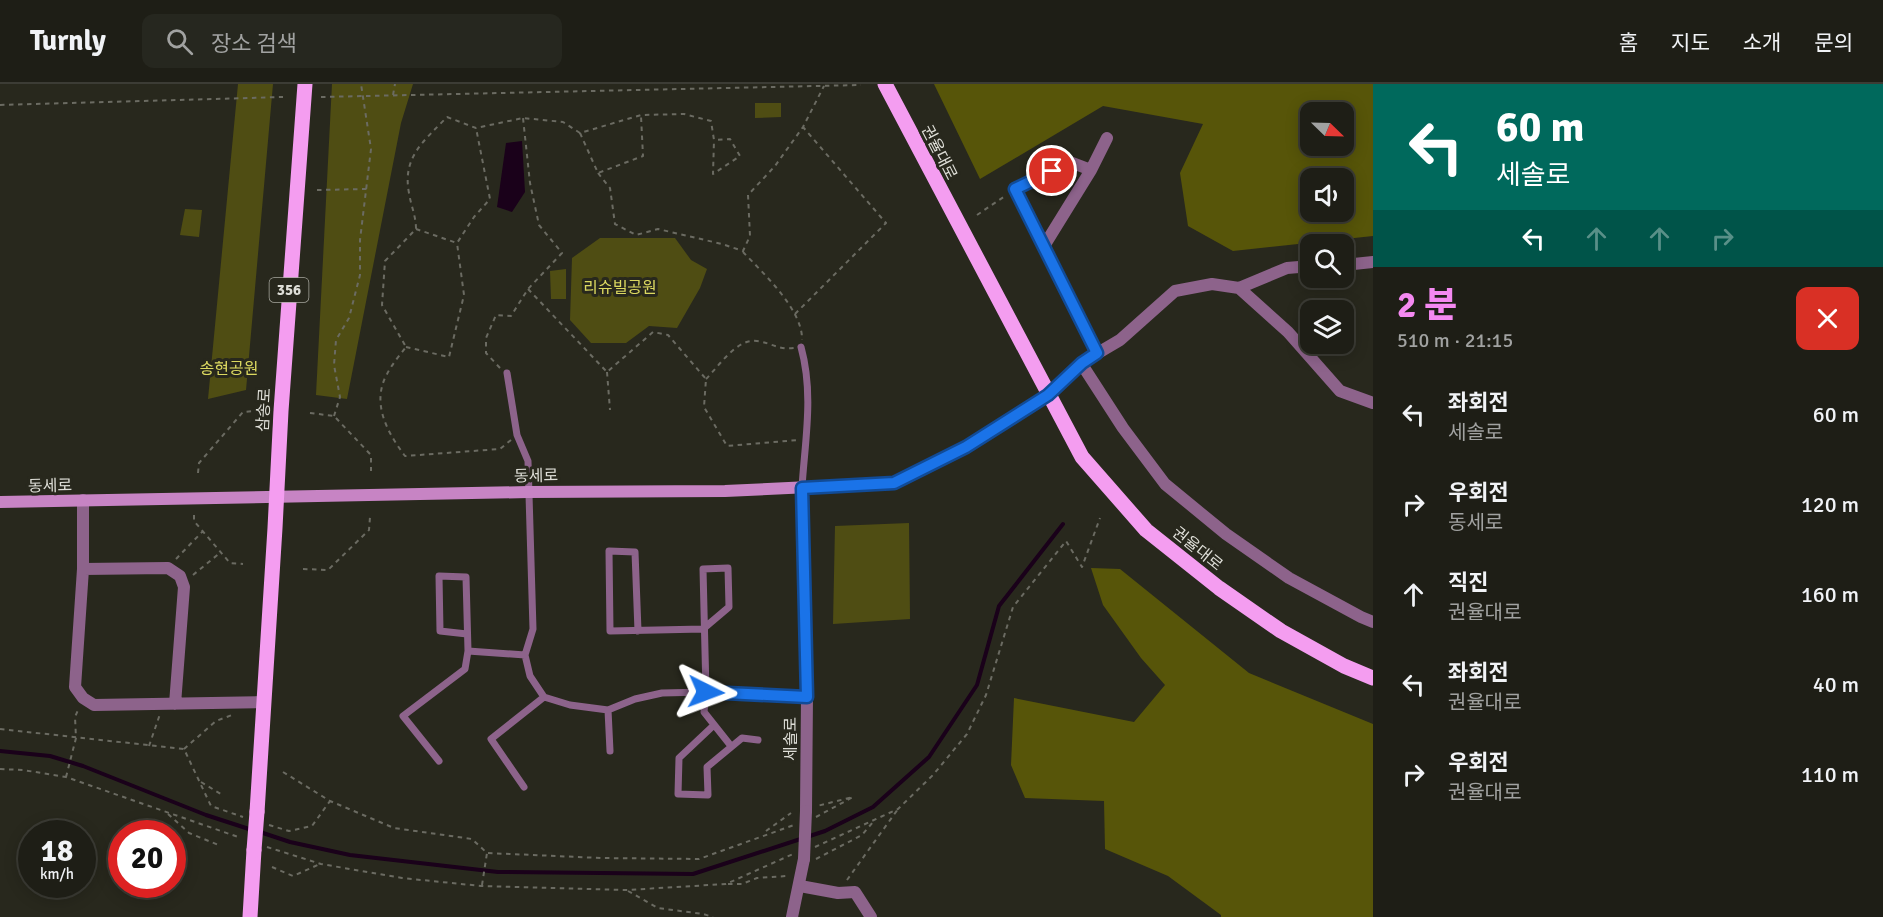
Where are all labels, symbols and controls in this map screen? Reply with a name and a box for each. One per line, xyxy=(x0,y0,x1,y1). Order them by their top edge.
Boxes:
search box xyxy=(142,14,562,68)
text: Turnly xyxy=(30,24,106,58)
icon: search xyxy=(163,25,196,58)
text: 장소 검색 xyxy=(211,30,297,57)
text: 홈 xyxy=(1619,30,1638,56)
text: 지도 xyxy=(1671,30,1710,56)
text: 소개 xyxy=(1743,30,1781,56)
text: 문의 xyxy=(1814,30,1853,56)
north arrow xyxy=(1300,102,1354,156)
map controls xyxy=(1300,102,1354,354)
text: 60 m xyxy=(1496,102,1585,153)
icon: left xyxy=(1397,108,1475,186)
street label: 권율대로 xyxy=(917,122,962,183)
pin xyxy=(1026,145,1077,196)
icon: arrive xyxy=(1035,154,1068,187)
text: 세솔로 xyxy=(1496,159,1571,192)
button: sound xyxy=(1300,168,1354,222)
icon: left xyxy=(1517,222,1550,255)
icon: ahead xyxy=(1580,222,1613,255)
icon: ahead xyxy=(1643,222,1676,255)
icon: right xyxy=(1706,222,1739,255)
button: search xyxy=(1300,234,1354,288)
road number: 356 xyxy=(270,278,308,302)
park label: 리슈빌공원 xyxy=(583,278,657,298)
text: 2 분 xyxy=(1397,283,1457,328)
button: close xyxy=(1796,287,1859,350)
button: layers xyxy=(1300,300,1354,354)
text: 510 m · 21:15 xyxy=(1397,328,1513,353)
park label: 송현공원 xyxy=(200,359,258,379)
street label: 삼송로 xyxy=(253,387,275,433)
text: 좌회전 xyxy=(1448,389,1509,416)
icon: left xyxy=(1397,398,1430,431)
text: 60 m xyxy=(1813,401,1859,428)
text: 세솔로 xyxy=(1448,420,1503,445)
street label: 동세로 xyxy=(514,466,559,486)
street label: 동세로 xyxy=(28,476,73,496)
text: 우회전 xyxy=(1448,479,1509,506)
icon: right xyxy=(1397,488,1430,521)
text: 120 m xyxy=(1801,491,1859,518)
text: 동세로 xyxy=(1448,510,1503,535)
street label: 권율대로 xyxy=(1168,522,1227,575)
text: 직진 xyxy=(1448,569,1488,596)
icon: ahead xyxy=(1397,578,1430,611)
text: 160 m xyxy=(1801,581,1859,608)
text: 권율대로 xyxy=(1448,600,1522,625)
text: 좌회전 xyxy=(1448,659,1509,686)
position arrow xyxy=(674,660,738,724)
icon: left xyxy=(1397,668,1430,701)
text: 40 m xyxy=(1813,671,1859,698)
text: 권율대로 xyxy=(1448,690,1522,715)
street label: 세솔로 xyxy=(781,717,801,761)
text: 우회전 xyxy=(1448,749,1509,776)
icon: right xyxy=(1397,758,1430,791)
text: 110 m xyxy=(1801,761,1859,788)
text: 권율대로 xyxy=(1448,780,1522,805)
speed limit sign: 20 xyxy=(108,820,186,898)
text: 18 xyxy=(41,833,73,870)
text: km/h xyxy=(40,865,74,883)

